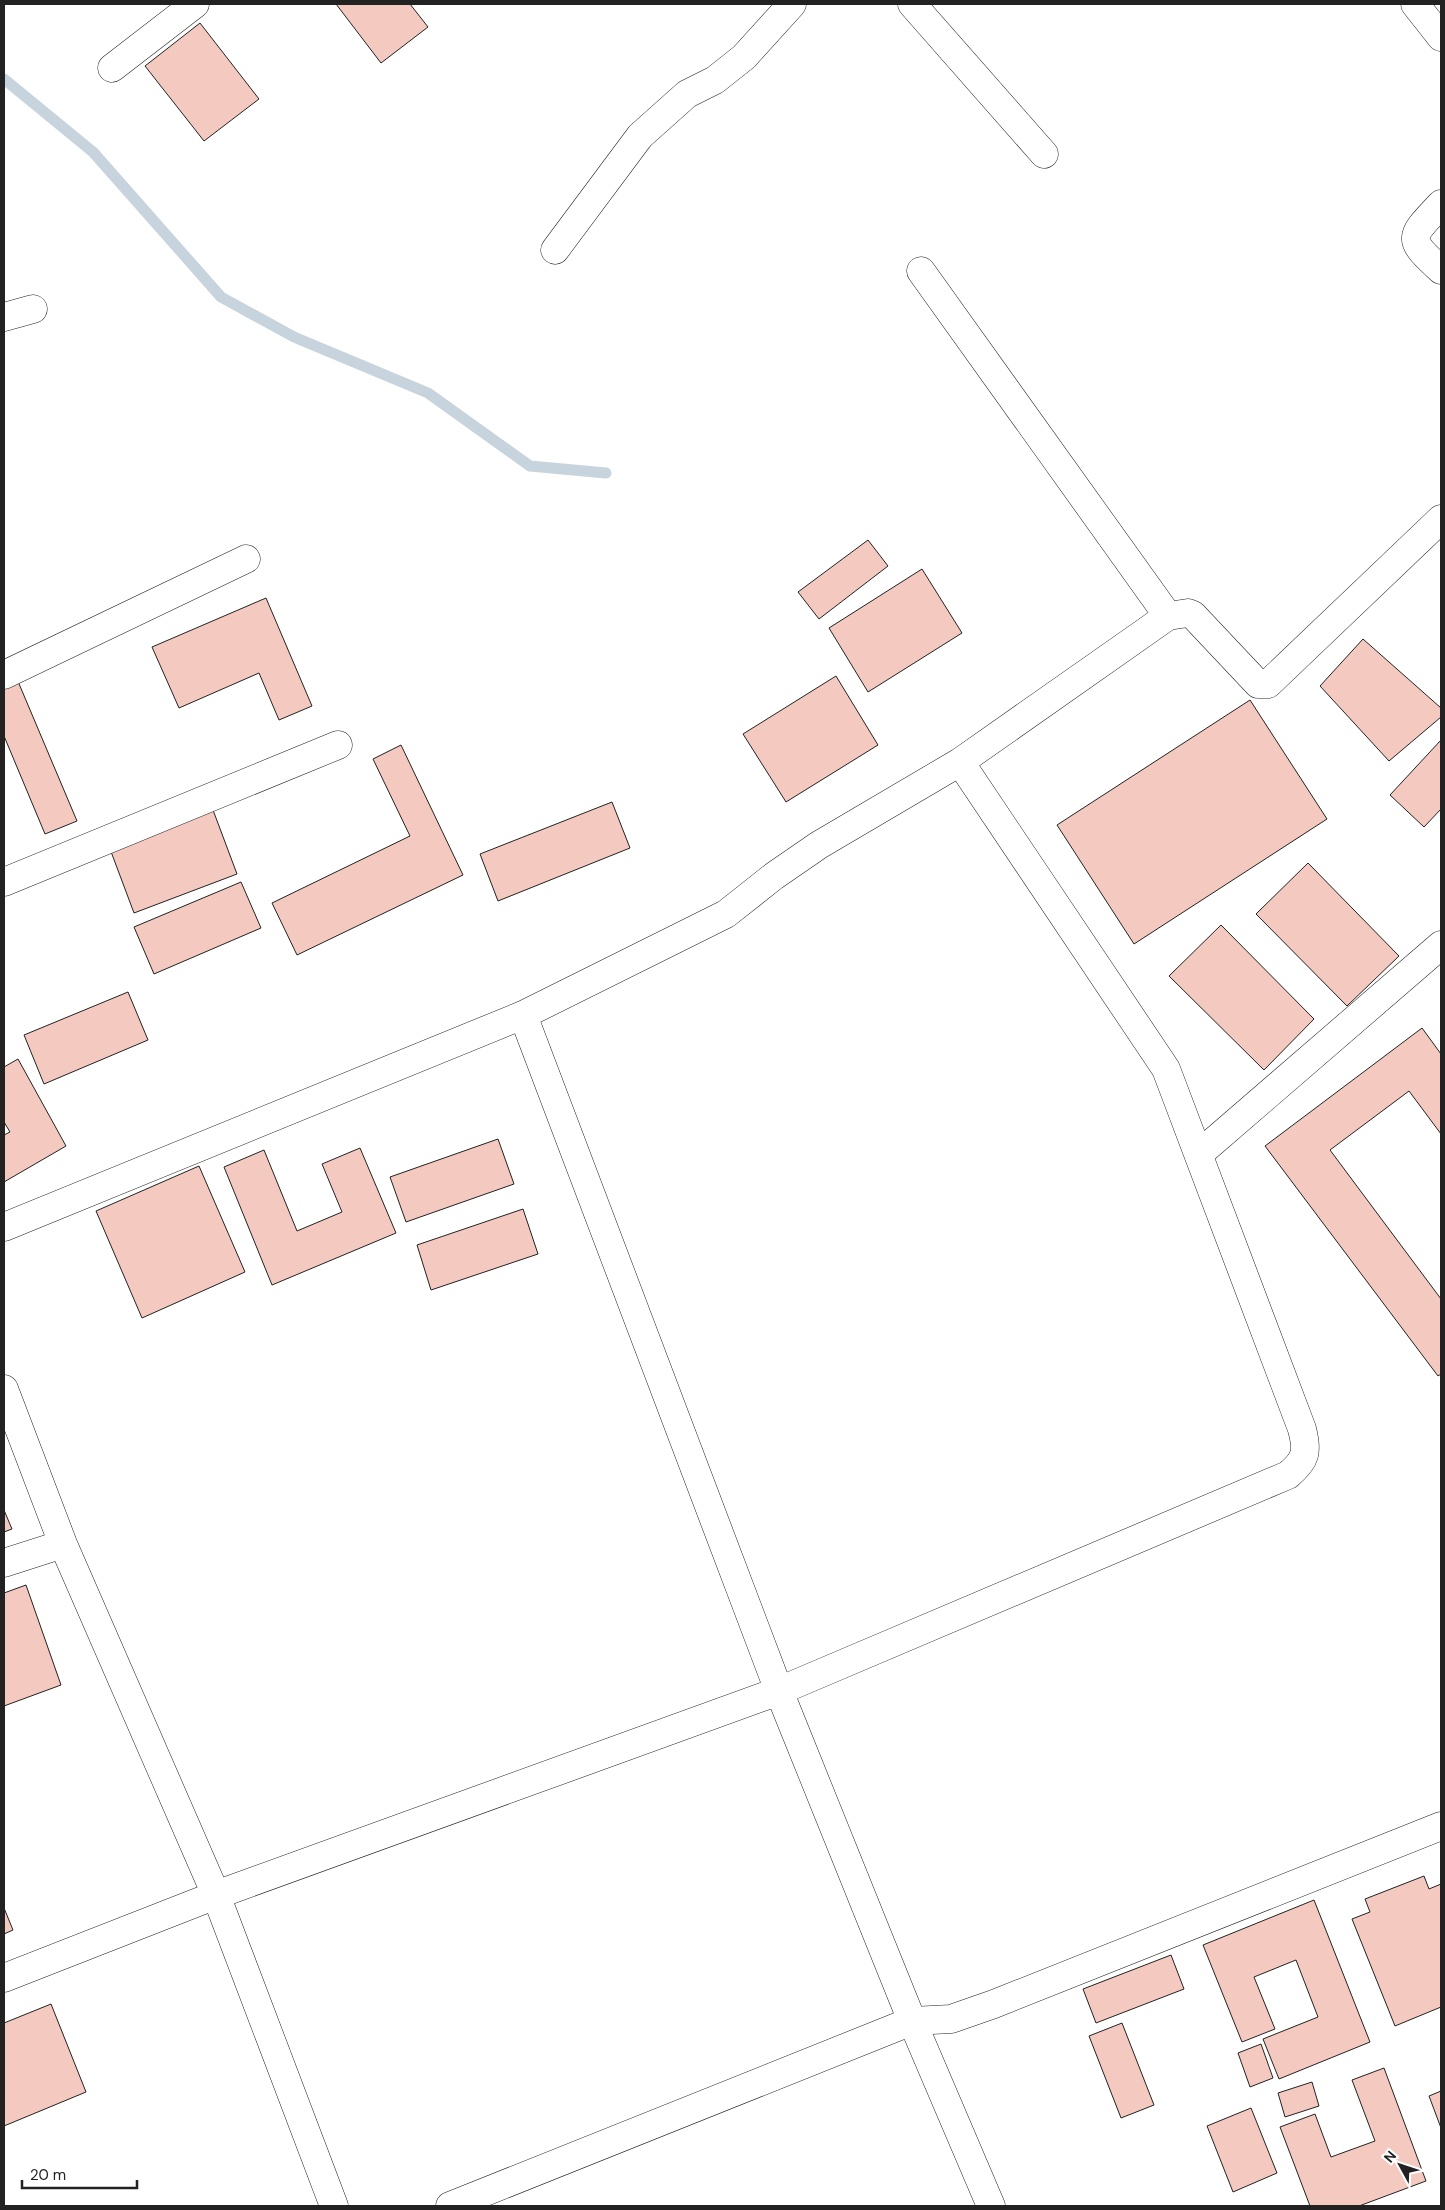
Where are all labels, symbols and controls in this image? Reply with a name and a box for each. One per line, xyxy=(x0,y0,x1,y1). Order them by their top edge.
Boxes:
north arrow xyxy=(1375,2140,1425,2190)
text: N xyxy=(1380,2147,1400,2166)
scale bar xyxy=(22,2158,138,2190)
text: 20 m xyxy=(30,2165,66,2185)

